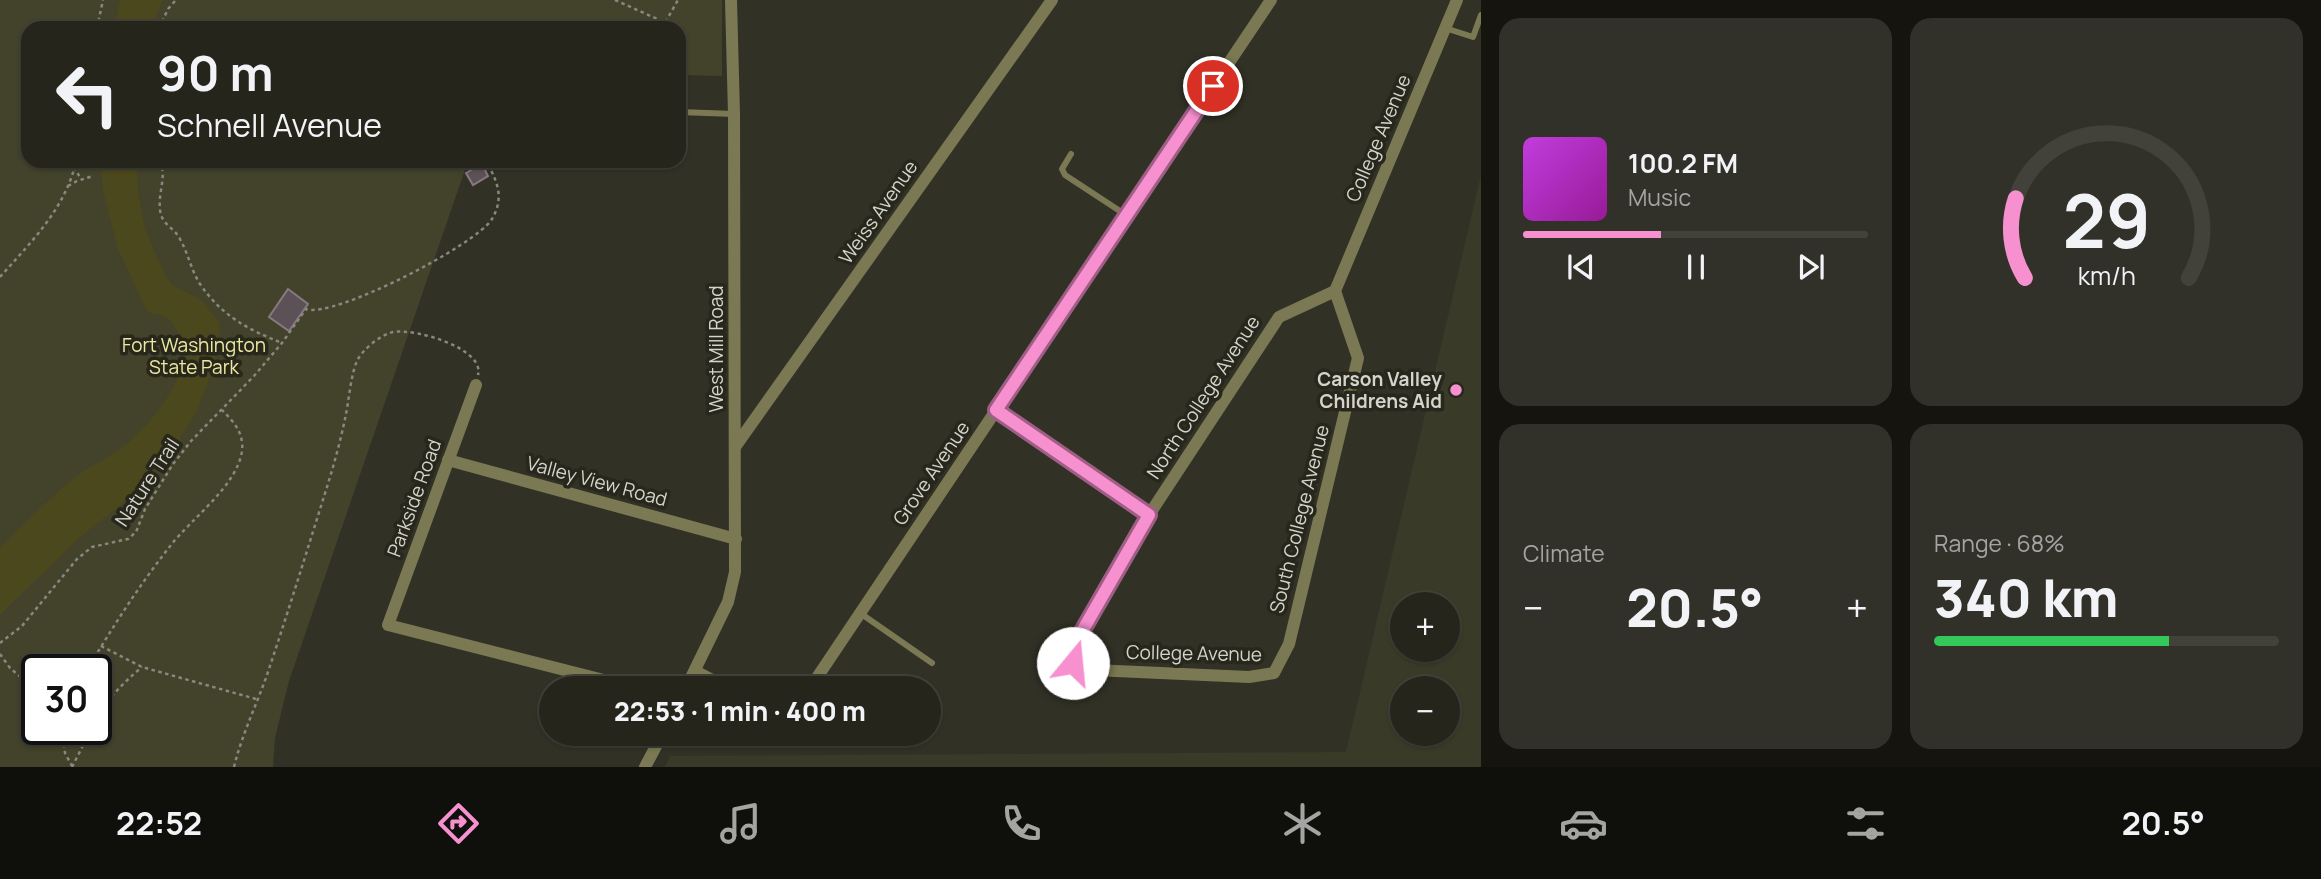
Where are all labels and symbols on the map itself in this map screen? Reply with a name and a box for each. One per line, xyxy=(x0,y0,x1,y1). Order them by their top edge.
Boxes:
pin xyxy=(1183,56,1243,116)
street label: College Avenue xyxy=(1339,70,1417,206)
street label: Weiss Avenue xyxy=(833,155,923,269)
street label: West Mill Road xyxy=(703,285,729,413)
street label: North College Avenue xyxy=(1140,310,1266,484)
park label: Fort Washington State Park xyxy=(122,332,266,380)
place label: Carson Valley Childrens Aid xyxy=(1317,366,1442,414)
marker: Carson Valley Childrens Aid xyxy=(1448,382,1464,398)
street label: Grove Avenue xyxy=(887,416,975,530)
street label: South College Avenue xyxy=(1263,422,1335,616)
street label: Nature Trail xyxy=(109,433,185,531)
street label: Parkside Road xyxy=(381,436,447,560)
street label: Valley View Road xyxy=(524,450,670,512)
position arrow xyxy=(1036,626,1110,700)
street label: College Avenue xyxy=(1126,639,1262,667)
speed limit sign: 30 xyxy=(21,654,112,745)

